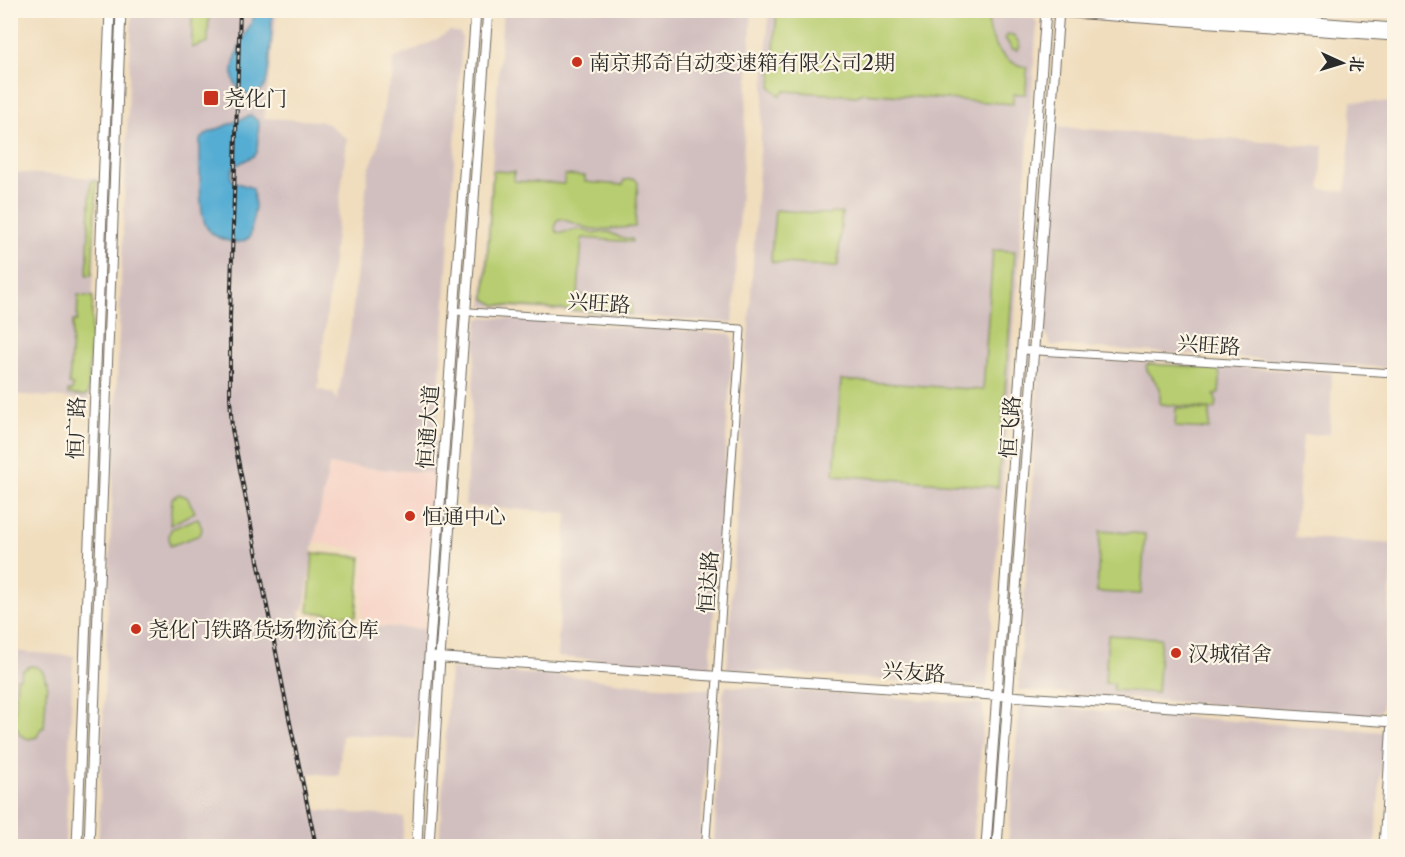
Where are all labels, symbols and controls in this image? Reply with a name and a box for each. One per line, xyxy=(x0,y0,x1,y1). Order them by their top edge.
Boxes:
north arrow xyxy=(1312,33,1372,93)
place label: 南京邦奇自动变速箱有限公司2期 xyxy=(589,50,895,75)
marker: 南京邦奇自动变速箱有限公司2期 xyxy=(570,55,584,69)
text: 北 xyxy=(1346,55,1367,73)
place label: 尧化门 xyxy=(224,86,287,111)
marker: 尧化门 xyxy=(202,89,220,107)
street label: 兴旺路 xyxy=(567,288,631,318)
street label: 兴旺路 xyxy=(1177,330,1241,360)
street label: 恒通大道 xyxy=(413,384,443,470)
street label: 恒飞路 xyxy=(995,395,1025,459)
street label: 恒广路 xyxy=(62,396,90,460)
place label: 恒通中心 xyxy=(422,504,506,529)
marker: 恒通中心 xyxy=(403,509,417,523)
street label: 恒达路 xyxy=(693,550,723,614)
place label: 尧化门铁路货场物流仓库 xyxy=(148,617,379,642)
marker: 尧化门铁路货场物流仓库 xyxy=(129,622,143,636)
place label: 汉城宿舍 xyxy=(1188,641,1272,666)
marker: 汉城宿舍 xyxy=(1169,646,1183,660)
street label: 兴友路 xyxy=(882,657,946,687)

